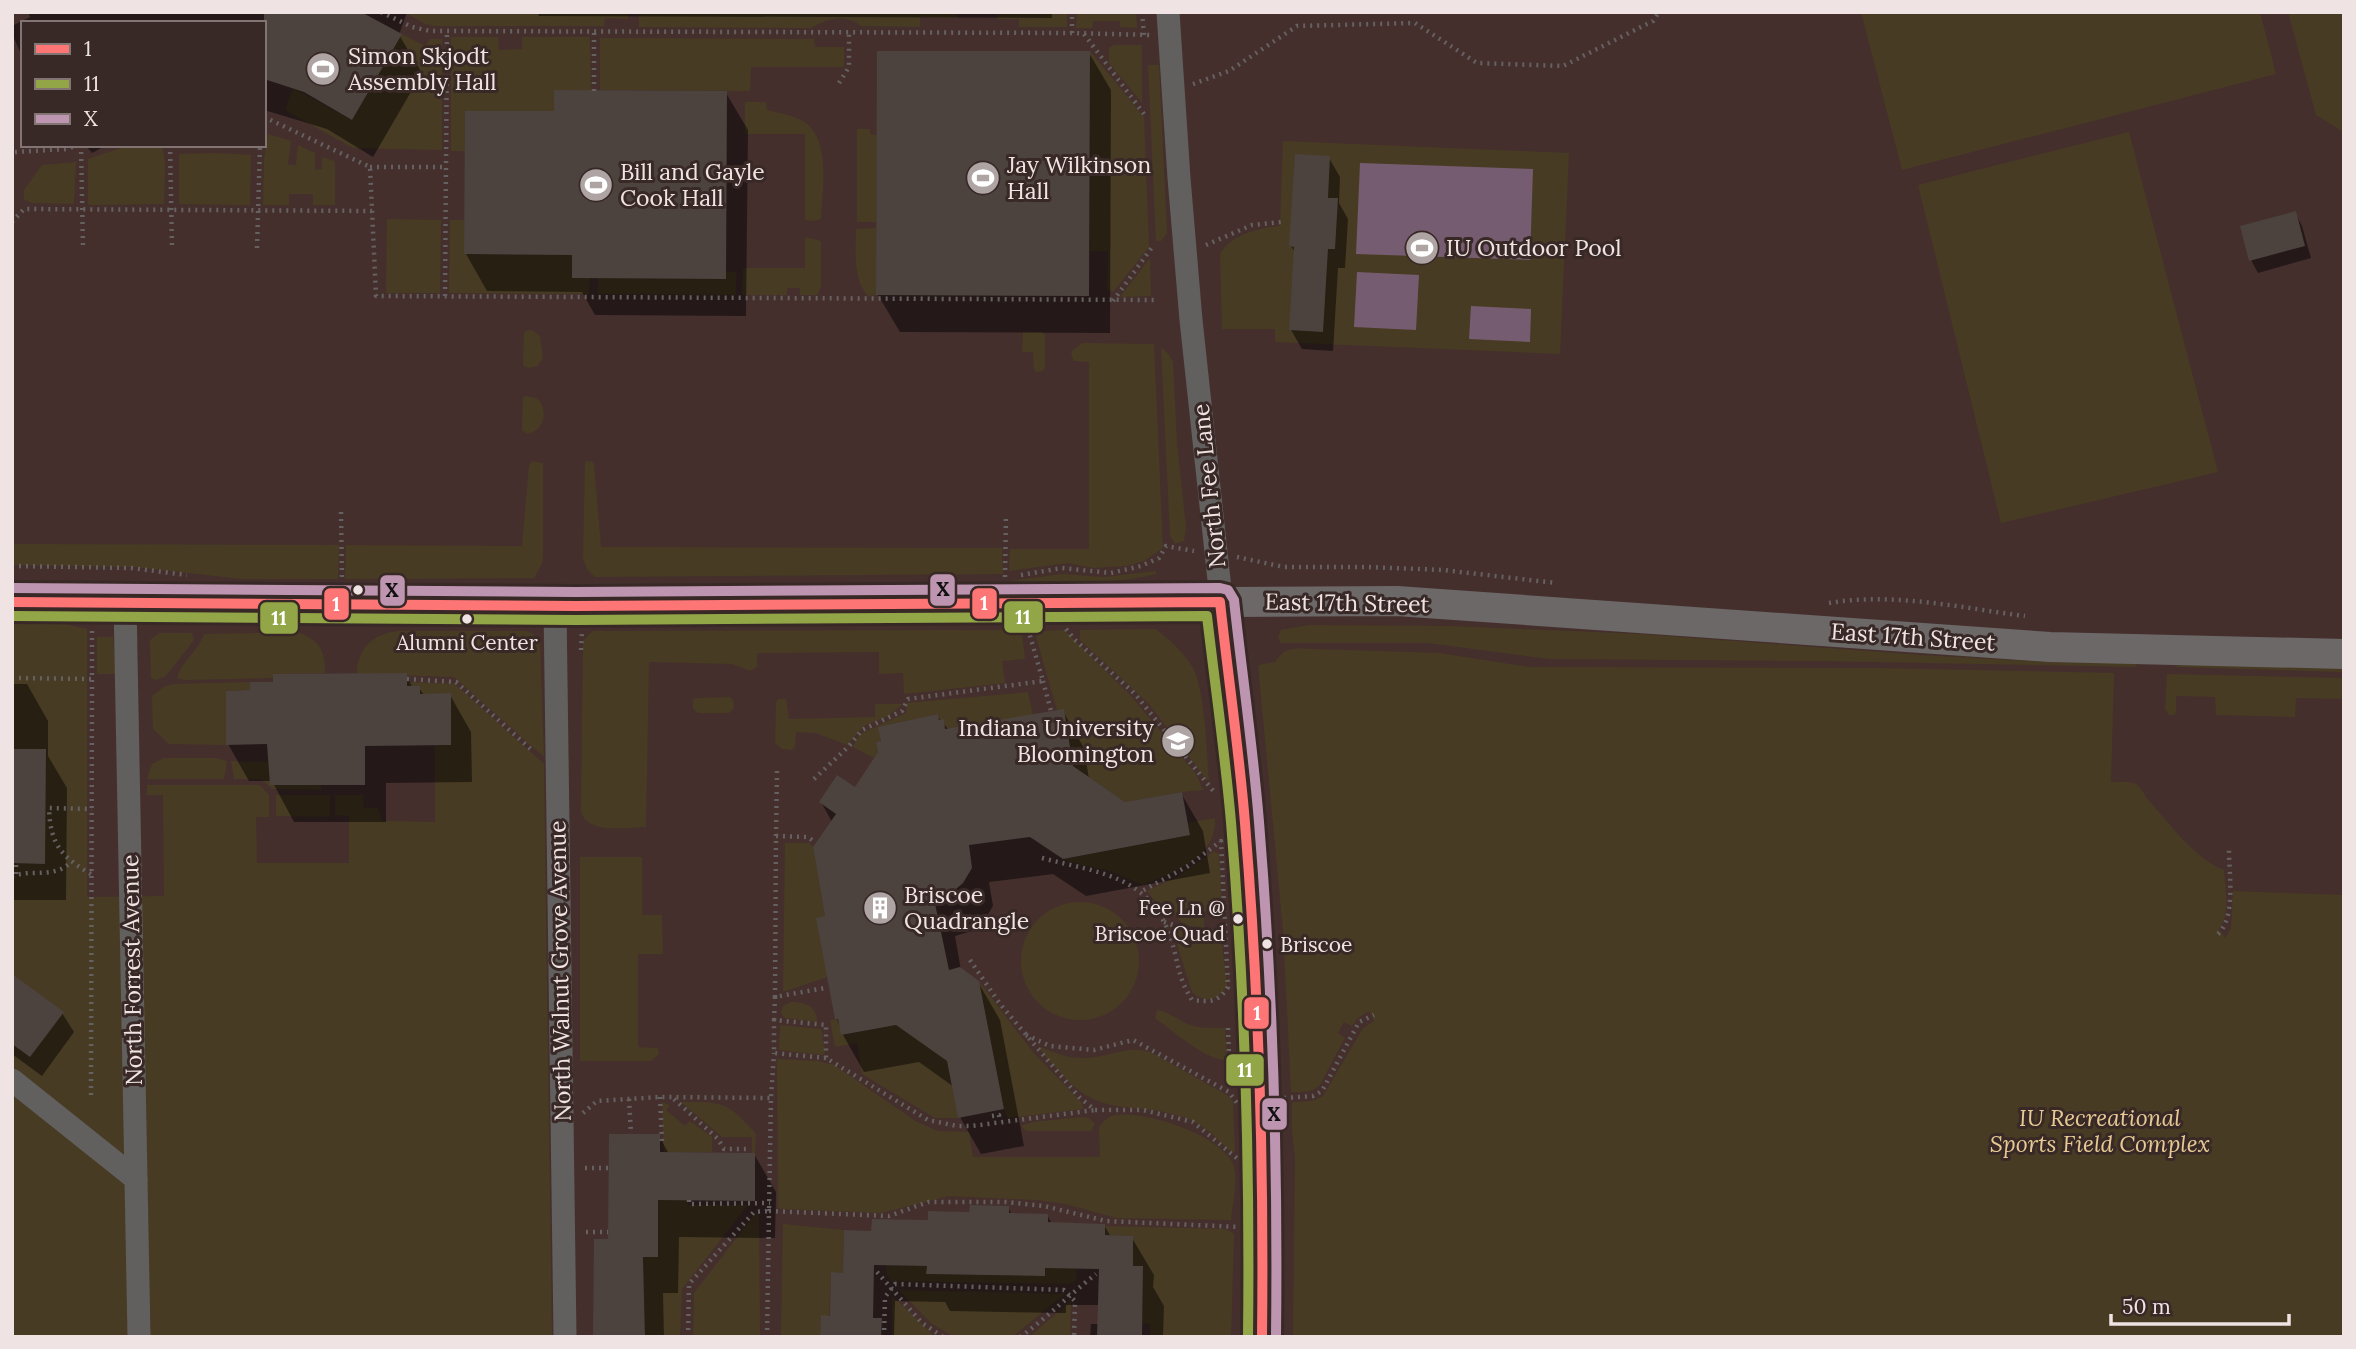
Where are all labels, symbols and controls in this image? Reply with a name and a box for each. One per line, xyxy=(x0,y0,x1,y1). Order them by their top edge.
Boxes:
legend xyxy=(21,21,266,147)
text: 1 xyxy=(84,35,92,62)
place label: Simon Skjodt Assembly Hall xyxy=(347,41,497,96)
sports icon: Simon Skjodt Assembly Hall xyxy=(304,50,342,88)
text: 11 xyxy=(84,70,99,97)
text: X xyxy=(84,105,98,132)
place label: Jay Wilkinson Hall xyxy=(1006,150,1151,205)
place label: Bill and Gayle Cook Hall xyxy=(620,157,765,212)
sports icon: Jay Wilkinson Hall xyxy=(964,159,1002,197)
sports icon: Bill and Gayle Cook Hall xyxy=(577,166,615,204)
sports icon: IU Outdoor Pool xyxy=(1403,229,1441,267)
place label: IU Outdoor Pool xyxy=(1446,233,1622,262)
street label: North Fee Lane xyxy=(1185,403,1232,570)
line badge: X xyxy=(929,573,956,607)
line badge: X xyxy=(379,574,406,607)
text: X xyxy=(936,577,950,601)
text: X xyxy=(385,578,399,602)
unlabelled marker xyxy=(351,583,365,597)
line badge: 1 xyxy=(323,587,350,621)
line badge: 1 xyxy=(971,587,998,620)
street label: East 17th Street xyxy=(1264,587,1430,618)
text: 1 xyxy=(980,591,988,615)
text: 1 xyxy=(332,592,340,616)
line badge: 11 xyxy=(1003,600,1044,634)
line badge: 11 xyxy=(259,601,299,635)
text: 11 xyxy=(1015,605,1031,629)
text: 11 xyxy=(271,606,287,630)
marker: Alumni Center xyxy=(460,612,474,626)
street label: East 17th Street xyxy=(1830,616,1996,657)
place label: Alumni Center xyxy=(395,629,538,656)
place label: Indiana University Bloomington xyxy=(958,713,1155,768)
school or university icon: Indiana University Bloomington xyxy=(1159,722,1197,760)
street label: North Walnut Grove Avenue xyxy=(542,820,577,1122)
street label: North Forrest Avenue xyxy=(115,854,148,1086)
place label: Briscoe Quadrangle xyxy=(904,880,1029,935)
building icon: Briscoe Quadrangle xyxy=(861,889,899,927)
place label: Fee Ln @ Briscoe Quad xyxy=(1094,894,1225,947)
marker: Fee Ln @ Briscoe Quad xyxy=(1231,912,1245,926)
place label: Briscoe xyxy=(1280,931,1352,958)
marker: Briscoe xyxy=(1260,937,1274,951)
line badge: 1 xyxy=(1243,996,1270,1030)
text: 1 xyxy=(1253,1001,1261,1025)
line badge: 11 xyxy=(1225,1053,1265,1087)
text: 11 xyxy=(1237,1058,1253,1082)
line badge: X xyxy=(1261,1097,1288,1131)
text: X xyxy=(1267,1102,1281,1126)
park label: IU Recreational Sports Field Complex xyxy=(1990,1103,2210,1158)
scale bar xyxy=(2111,1282,2290,1326)
text: 50 m xyxy=(2122,1293,2171,1320)

